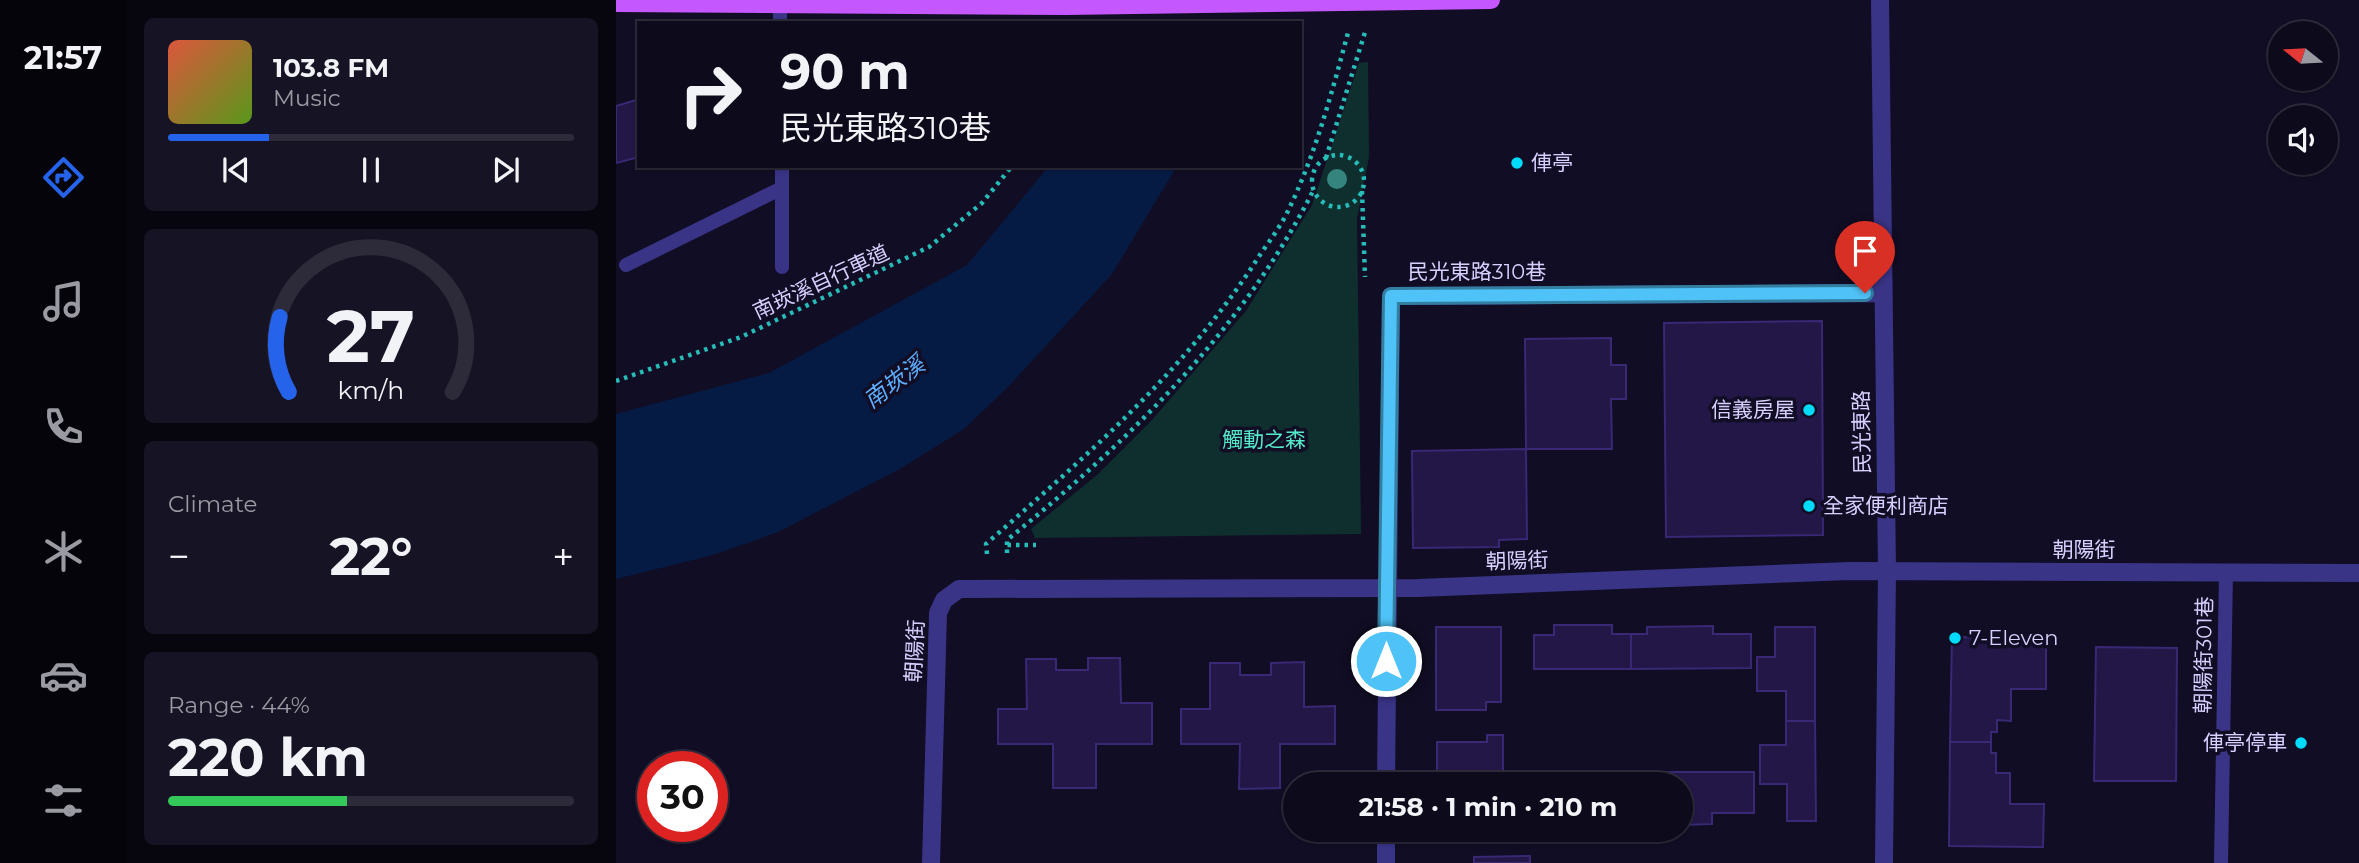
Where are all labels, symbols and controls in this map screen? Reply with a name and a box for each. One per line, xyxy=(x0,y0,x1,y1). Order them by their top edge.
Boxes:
north arrow xyxy=(2268,21,2338,91)
map controls xyxy=(2268,21,2338,175)
text: 21:57 xyxy=(24,38,102,77)
text: 90 m xyxy=(780,42,910,101)
icon: right xyxy=(665,49,756,140)
text: 103.8 FM xyxy=(273,52,389,84)
text: Music xyxy=(273,84,341,112)
button: sound xyxy=(2268,105,2338,175)
text: 民光東路310巷 xyxy=(780,108,991,147)
place label: 俥亭 xyxy=(1531,150,1573,175)
icon: previous xyxy=(217,151,255,189)
icon: pause xyxy=(352,151,390,189)
icon: next xyxy=(487,151,525,189)
icon: directions xyxy=(39,153,88,202)
marker: 俥亭 xyxy=(1509,155,1525,171)
pin xyxy=(1835,221,1895,293)
icon: arrive xyxy=(1846,232,1884,270)
street label: 南崁溪自行車道 xyxy=(749,239,893,324)
street label: 民光東路310巷 xyxy=(1408,259,1546,284)
icon: music xyxy=(39,277,88,326)
text: 27 xyxy=(327,292,415,380)
water label: 南崁溪 xyxy=(858,348,932,414)
text: km/h xyxy=(338,375,404,405)
street label: 民光東路 xyxy=(1848,390,1875,474)
place label: 信義房屋 xyxy=(1711,397,1795,422)
icon: phone xyxy=(39,402,88,451)
marker: 信義房屋 xyxy=(1801,402,1817,418)
park label: 觸動之森 xyxy=(1222,427,1306,452)
text: Climate xyxy=(168,490,257,518)
place label: 全家便利商店 xyxy=(1823,493,1949,518)
marker: 全家便利商店 xyxy=(1801,498,1817,514)
text: 22° xyxy=(329,525,413,588)
icon: climate xyxy=(39,527,88,576)
text: − xyxy=(168,533,190,580)
text: + xyxy=(552,533,574,580)
street label: 朝陽街 xyxy=(2053,537,2116,562)
street label: 朝陽街 xyxy=(1485,547,1549,574)
street label: 朝陽街301巷 xyxy=(2190,596,2217,714)
street label: 朝陽街 xyxy=(900,619,929,683)
position arrow xyxy=(1349,624,1423,698)
place label: 7-Eleven xyxy=(1969,625,2058,650)
marker: 7-Eleven xyxy=(1947,630,1963,646)
icon: car xyxy=(39,651,88,700)
text: Range · 44% xyxy=(168,691,310,719)
text: 220 km xyxy=(168,726,368,789)
place label: 俥亭停車 xyxy=(2203,730,2287,755)
marker: 俥亭停車 xyxy=(2293,735,2309,751)
speed limit sign: 30 xyxy=(637,751,728,842)
icon: filters xyxy=(39,776,88,825)
text: 21:58 · 1 min · 210 m xyxy=(1359,791,1617,823)

